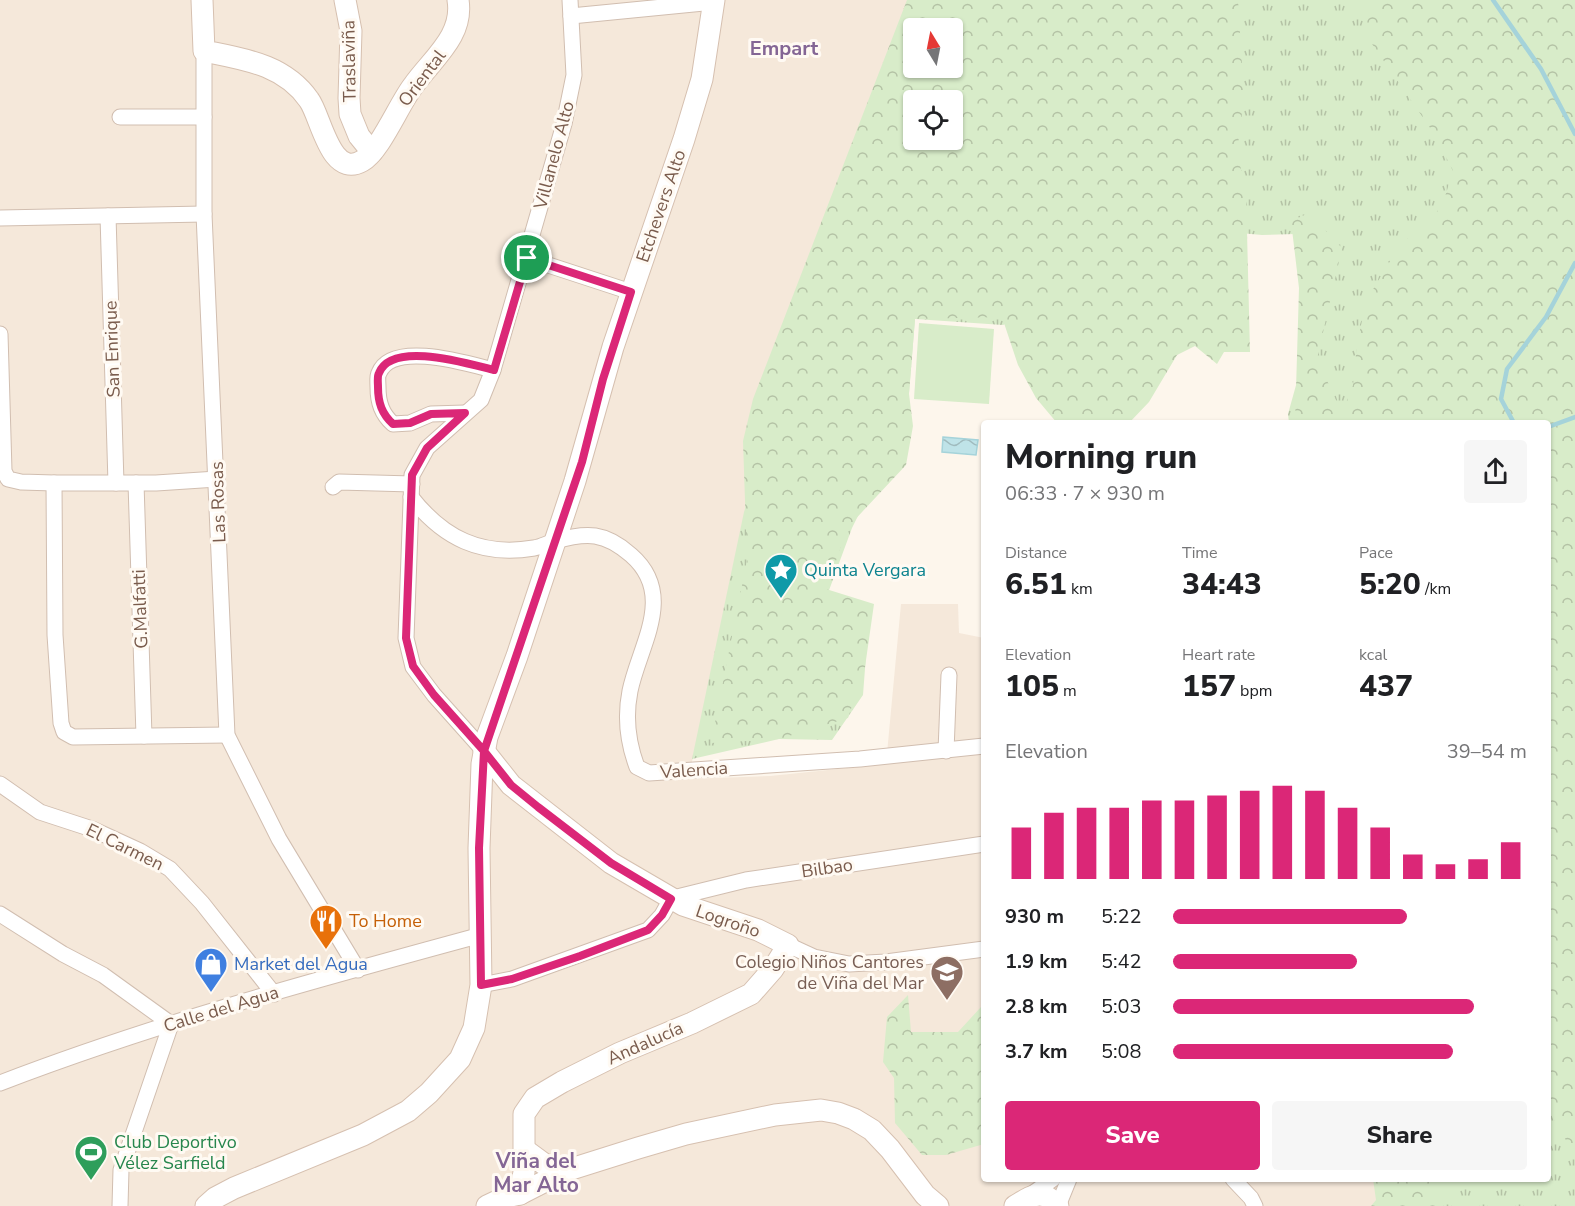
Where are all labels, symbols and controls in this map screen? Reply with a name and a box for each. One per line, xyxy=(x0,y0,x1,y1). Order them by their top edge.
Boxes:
north arrow xyxy=(903,18,963,78)
map controls xyxy=(903,18,963,150)
street label: Traslaviña xyxy=(336,20,362,102)
district label: Empart xyxy=(750,35,819,62)
street label: Oriental xyxy=(393,44,452,111)
button: locate xyxy=(903,90,963,150)
street label: Villanelo Alto xyxy=(528,98,580,213)
street label: Etchevers Alto xyxy=(631,147,691,265)
pin xyxy=(501,232,552,283)
icon: arrive xyxy=(510,241,543,274)
street label: San Enrique xyxy=(98,300,126,398)
text: Morning run xyxy=(1005,435,1197,480)
button: share xyxy=(1464,440,1527,503)
street label: Las Rosas xyxy=(205,461,231,543)
text: 06:33 · 7 × 930 m xyxy=(1005,480,1165,507)
text: Distance xyxy=(1005,542,1067,564)
text: Time xyxy=(1182,542,1218,564)
text: Pace xyxy=(1359,542,1393,564)
place icon: Quinta Vergara xyxy=(763,552,799,599)
place label: Quinta Vergara xyxy=(804,558,926,582)
text: 6.51 xyxy=(1005,564,1067,605)
text: 34:43 xyxy=(1182,564,1262,605)
text: 5:20 xyxy=(1359,564,1421,605)
street label: G.Malfatti xyxy=(127,569,153,649)
text: km xyxy=(1067,578,1093,600)
text: /km xyxy=(1421,578,1451,600)
text: Elevation xyxy=(1005,644,1071,666)
text: Heart rate xyxy=(1182,644,1255,666)
text: kcal xyxy=(1359,644,1387,666)
text: 105 xyxy=(1005,666,1059,707)
text: 157 xyxy=(1182,666,1236,707)
text: 437 xyxy=(1359,666,1413,707)
text: m xyxy=(1059,680,1077,702)
text: bpm xyxy=(1236,680,1272,702)
text: Elevation xyxy=(1005,738,1088,765)
text: 39–54 m xyxy=(1447,738,1527,765)
street label: Valencia xyxy=(658,756,729,784)
street label: El Carmen xyxy=(82,818,168,876)
street label: Bilbao xyxy=(800,853,854,883)
street label: Logroño xyxy=(693,899,763,943)
restaurant icon: To Home xyxy=(308,903,344,950)
text: 930 m xyxy=(1005,903,1064,930)
text: 5:22 xyxy=(1101,903,1142,930)
place label: To Home xyxy=(349,909,422,933)
shop icon: Market del Agua xyxy=(193,946,229,993)
text: 1.9 km xyxy=(1005,948,1068,975)
text: 5:42 xyxy=(1101,948,1142,975)
place label: Colegio Niños Cantores de Viña del Mar xyxy=(735,950,925,995)
place label: Market del Agua xyxy=(234,952,368,976)
school or university icon: Colegio Niños Cantores de Viña del Mar xyxy=(929,954,965,1001)
street label: Calle del Agua xyxy=(160,980,282,1038)
text: 2.8 km xyxy=(1005,993,1068,1020)
text: 5:03 xyxy=(1101,993,1142,1020)
street label: Andalucía xyxy=(603,1016,687,1070)
text: 3.7 km xyxy=(1005,1038,1068,1065)
text: 5:08 xyxy=(1101,1038,1142,1065)
button: Save xyxy=(1005,1101,1260,1170)
button: Share xyxy=(1272,1101,1527,1170)
place label: Club Deportivo Vélez Sarfield xyxy=(113,1130,237,1175)
sports icon: Club Deportivo Vélez Sarfield xyxy=(73,1134,109,1181)
district label: Viña del Mar Alto xyxy=(493,1147,579,1199)

